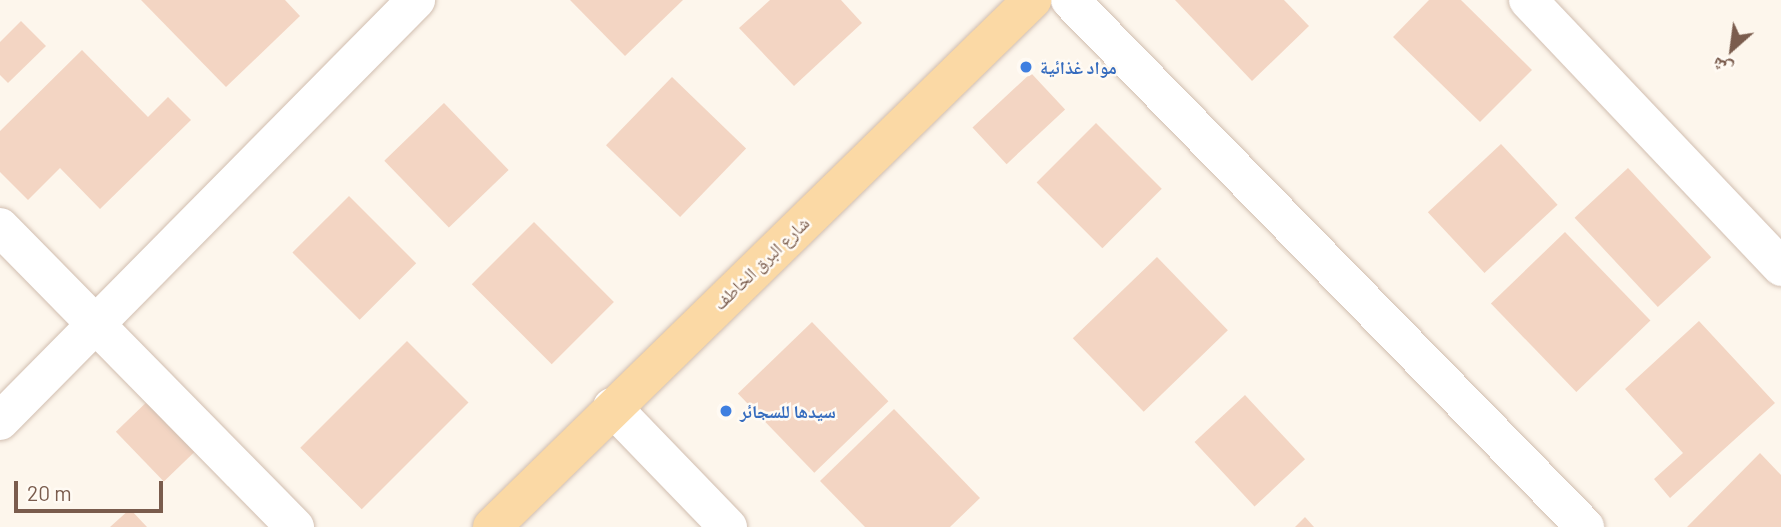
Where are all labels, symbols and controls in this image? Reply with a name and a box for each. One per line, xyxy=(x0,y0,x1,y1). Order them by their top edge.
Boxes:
north arrow xyxy=(1697,14,1767,84)
text: ش xyxy=(1708,53,1736,83)
place label: مواد غذائية xyxy=(1040,56,1117,78)
marker: مواد غذائية xyxy=(1018,59,1034,75)
street label: شارع البرق الخاطف xyxy=(709,212,813,314)
place label: سيدها للسجائر xyxy=(740,400,836,422)
marker: سيدها للسجائر xyxy=(718,403,734,419)
scale bar xyxy=(18,468,166,512)
text: 20 m xyxy=(27,480,72,505)

